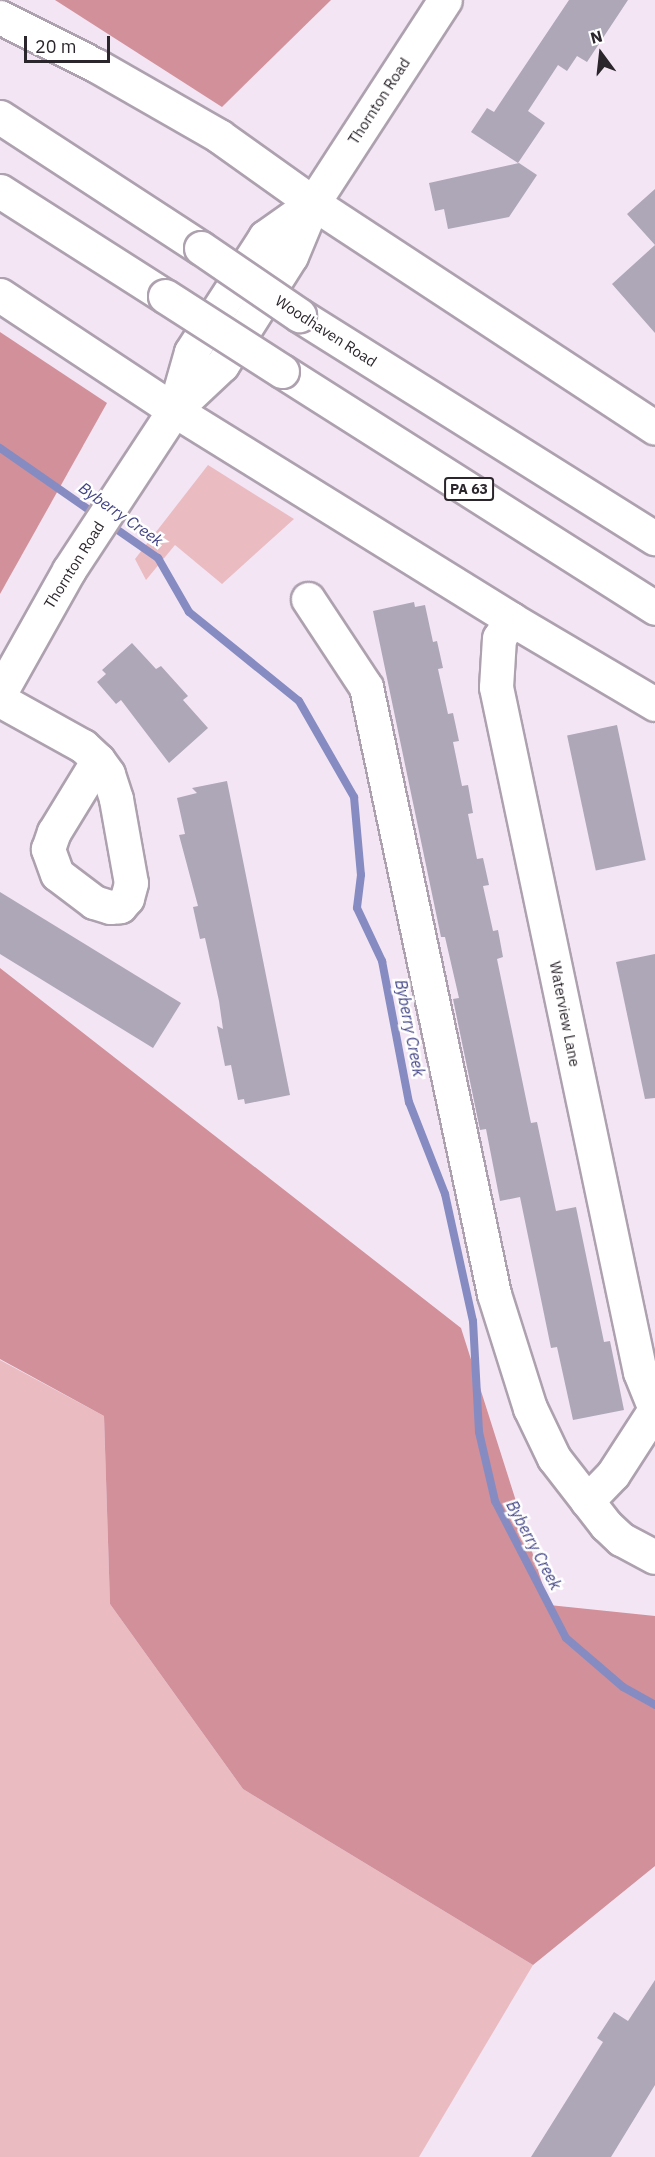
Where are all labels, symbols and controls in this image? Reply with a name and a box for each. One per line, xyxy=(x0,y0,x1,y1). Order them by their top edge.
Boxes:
scale bar xyxy=(27,24,112,62)
north arrow xyxy=(571,24,631,84)
text: N xyxy=(588,25,605,48)
text: 20 m xyxy=(35,35,77,58)
street label: Thornton Road xyxy=(344,54,414,148)
street label: Woodhaven Road xyxy=(272,292,380,370)
water label: Byberry Creek xyxy=(75,478,167,550)
road number: PA 63 xyxy=(444,478,494,500)
street label: Thornton Road xyxy=(40,518,108,612)
street label: Waterview Lane xyxy=(546,960,584,1068)
water label: Byberry Creek xyxy=(391,978,429,1078)
water label: Byberry Creek xyxy=(502,1497,566,1593)

